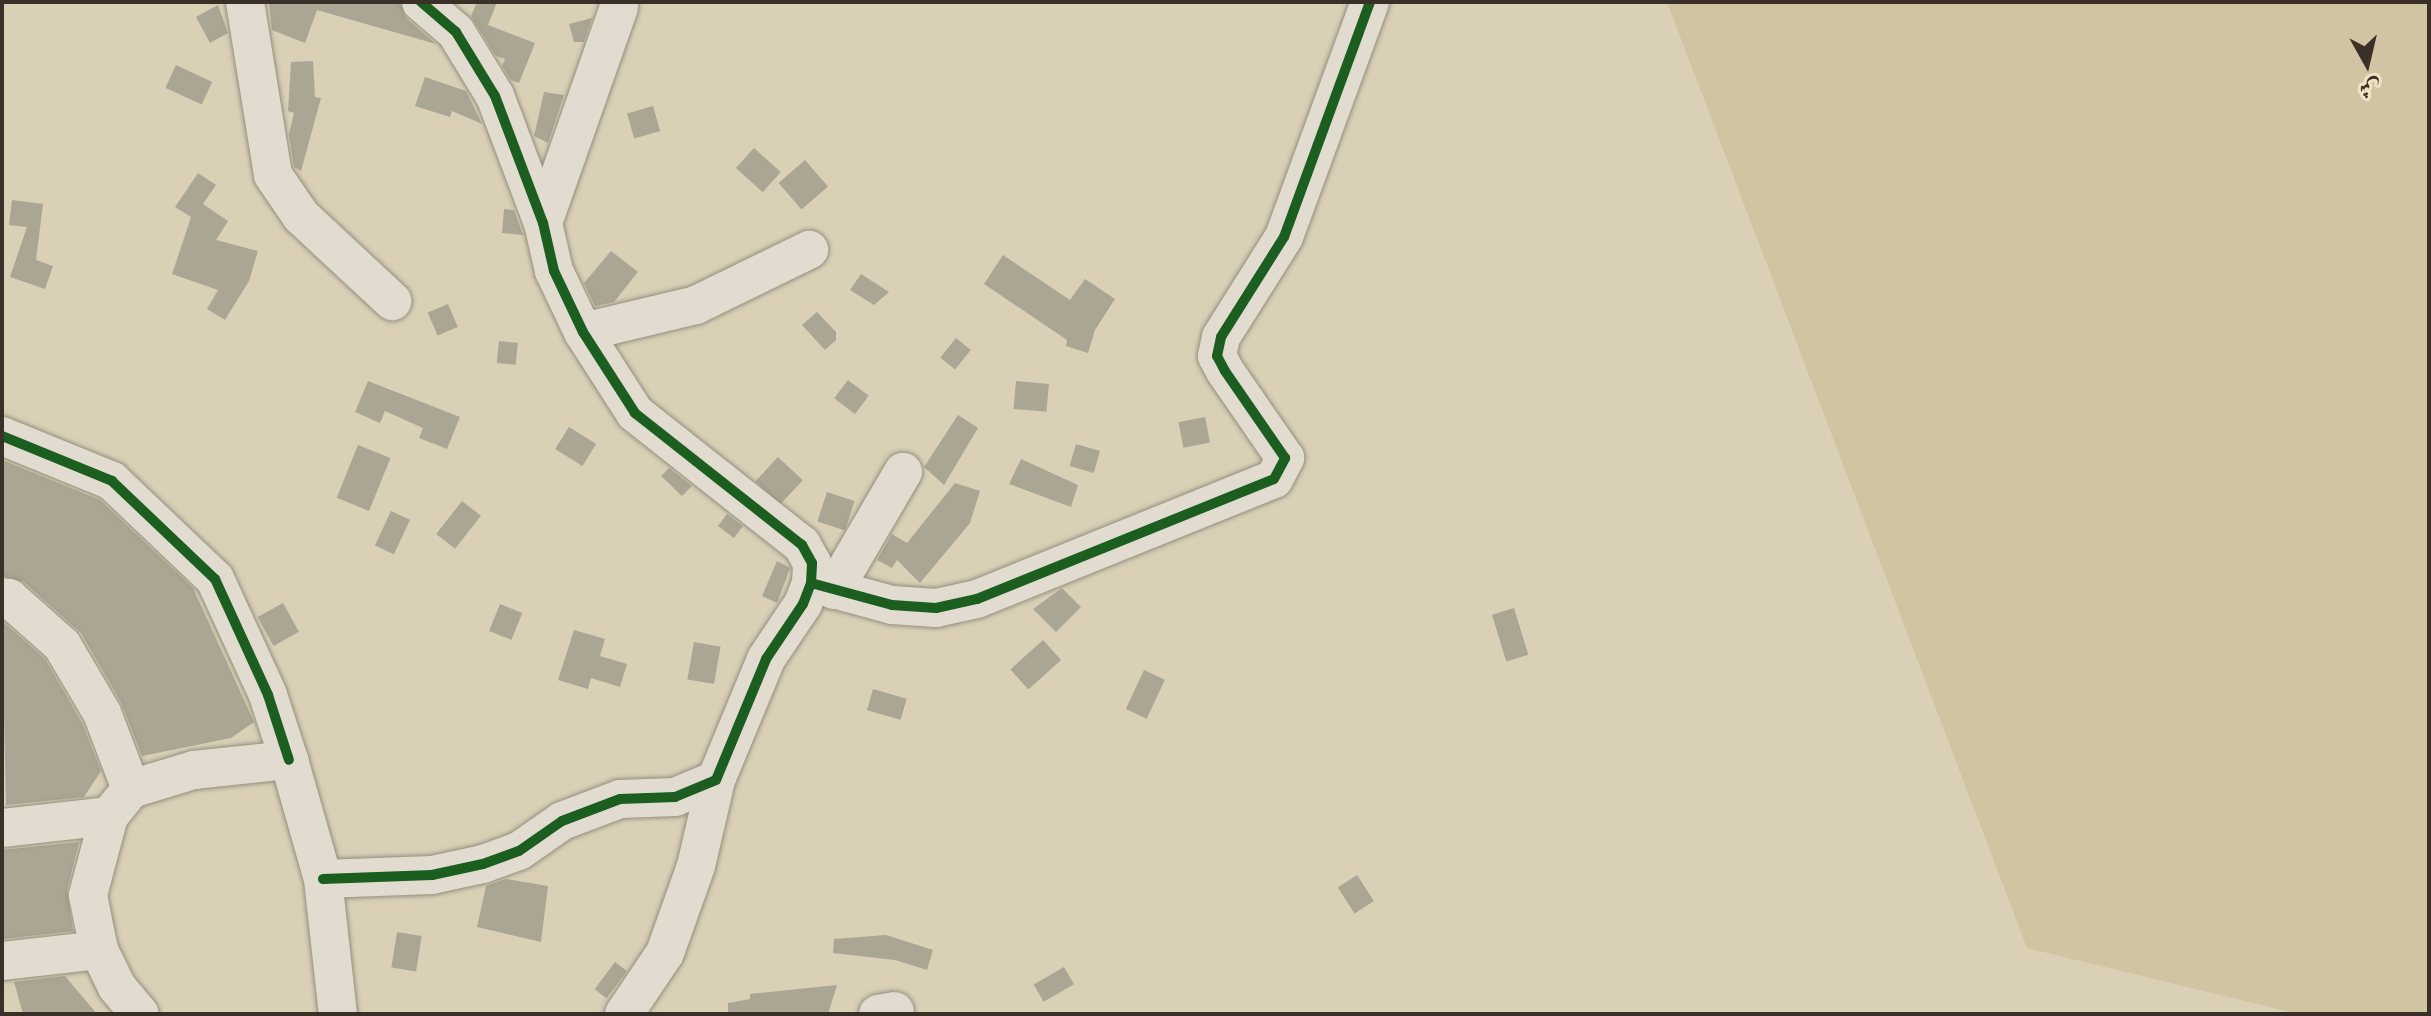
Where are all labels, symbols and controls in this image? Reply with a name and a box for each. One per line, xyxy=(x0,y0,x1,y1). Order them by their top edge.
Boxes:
north arrow xyxy=(2327,24,2407,104)
text: ش xyxy=(2358,73,2383,103)

